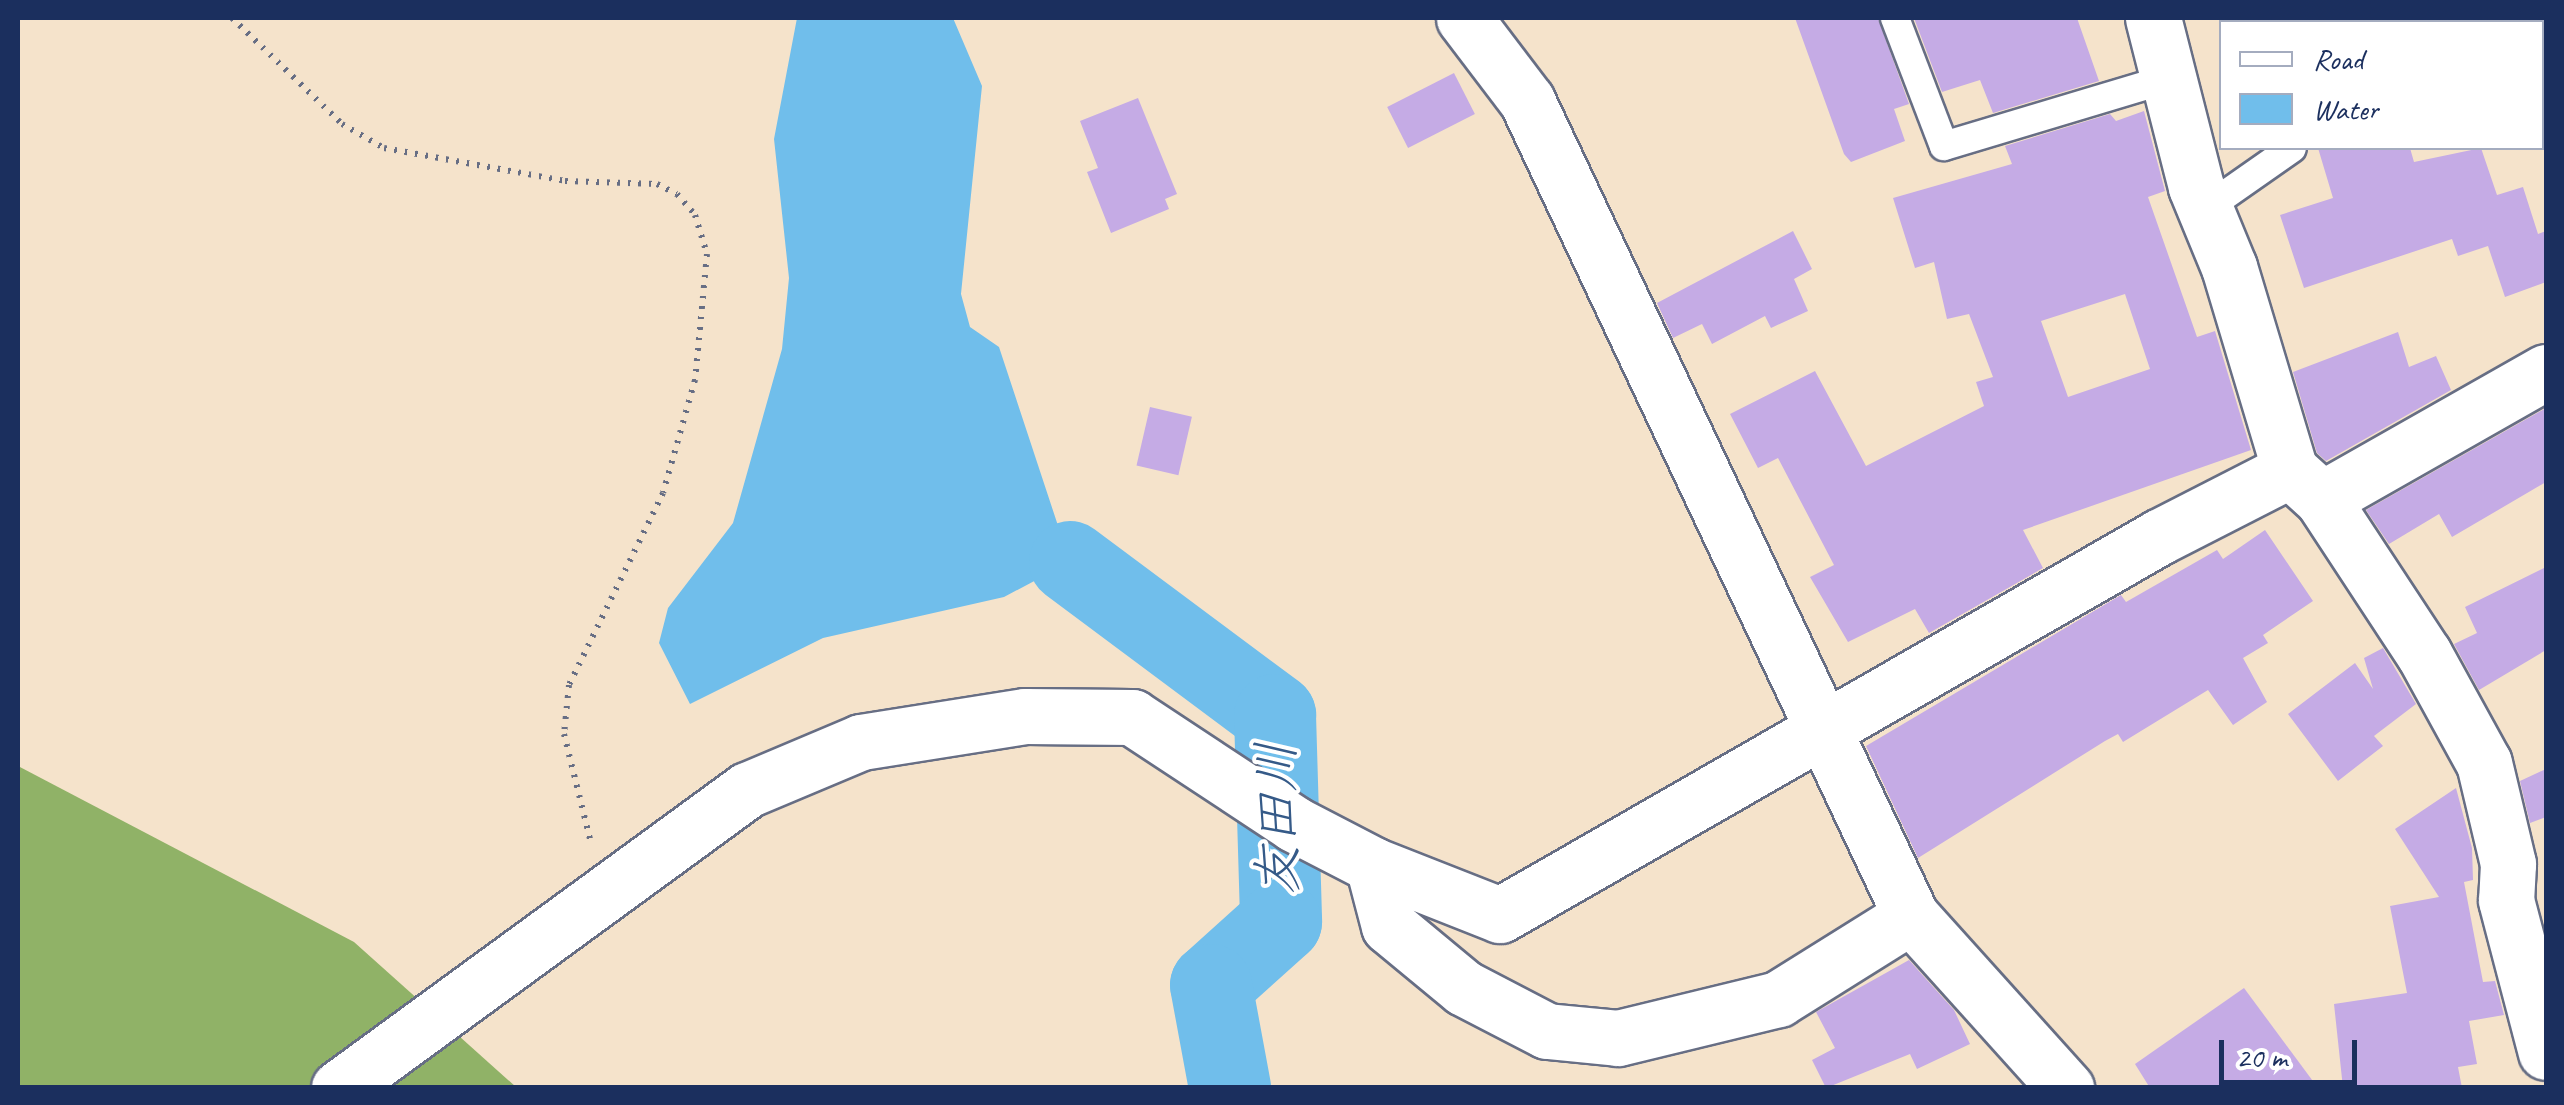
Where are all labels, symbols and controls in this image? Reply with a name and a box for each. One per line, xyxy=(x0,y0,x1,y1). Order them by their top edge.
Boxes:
legend xyxy=(2219,20,2544,150)
text: Road xyxy=(2313,40,2363,78)
text: Water xyxy=(2313,90,2378,128)
water label: 友田川 xyxy=(1245,740,1311,898)
scale bar xyxy=(2224,1020,2362,1082)
text: 20 m xyxy=(2236,1038,2287,1076)

